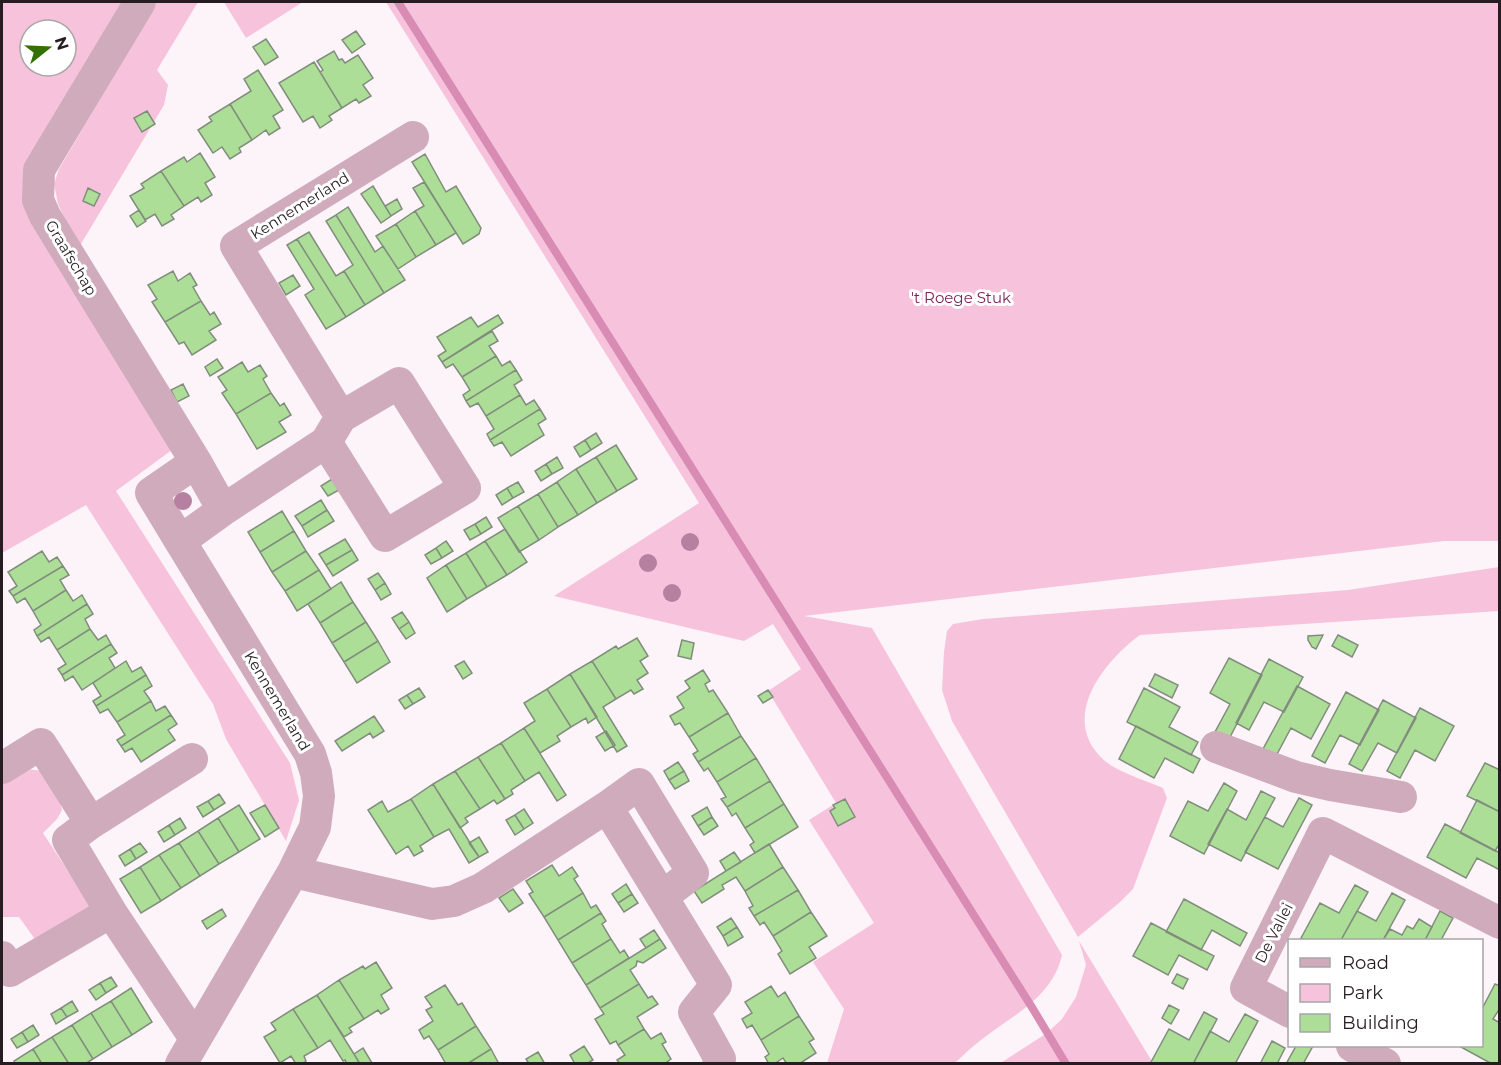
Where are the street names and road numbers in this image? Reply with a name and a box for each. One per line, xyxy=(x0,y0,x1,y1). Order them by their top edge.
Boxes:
street label: Kennemerland xyxy=(247,168,353,244)
street label: Graafschap xyxy=(41,217,101,299)
street label: Kennemerland xyxy=(240,648,315,754)
street label: De Vallei xyxy=(1250,899,1297,966)

